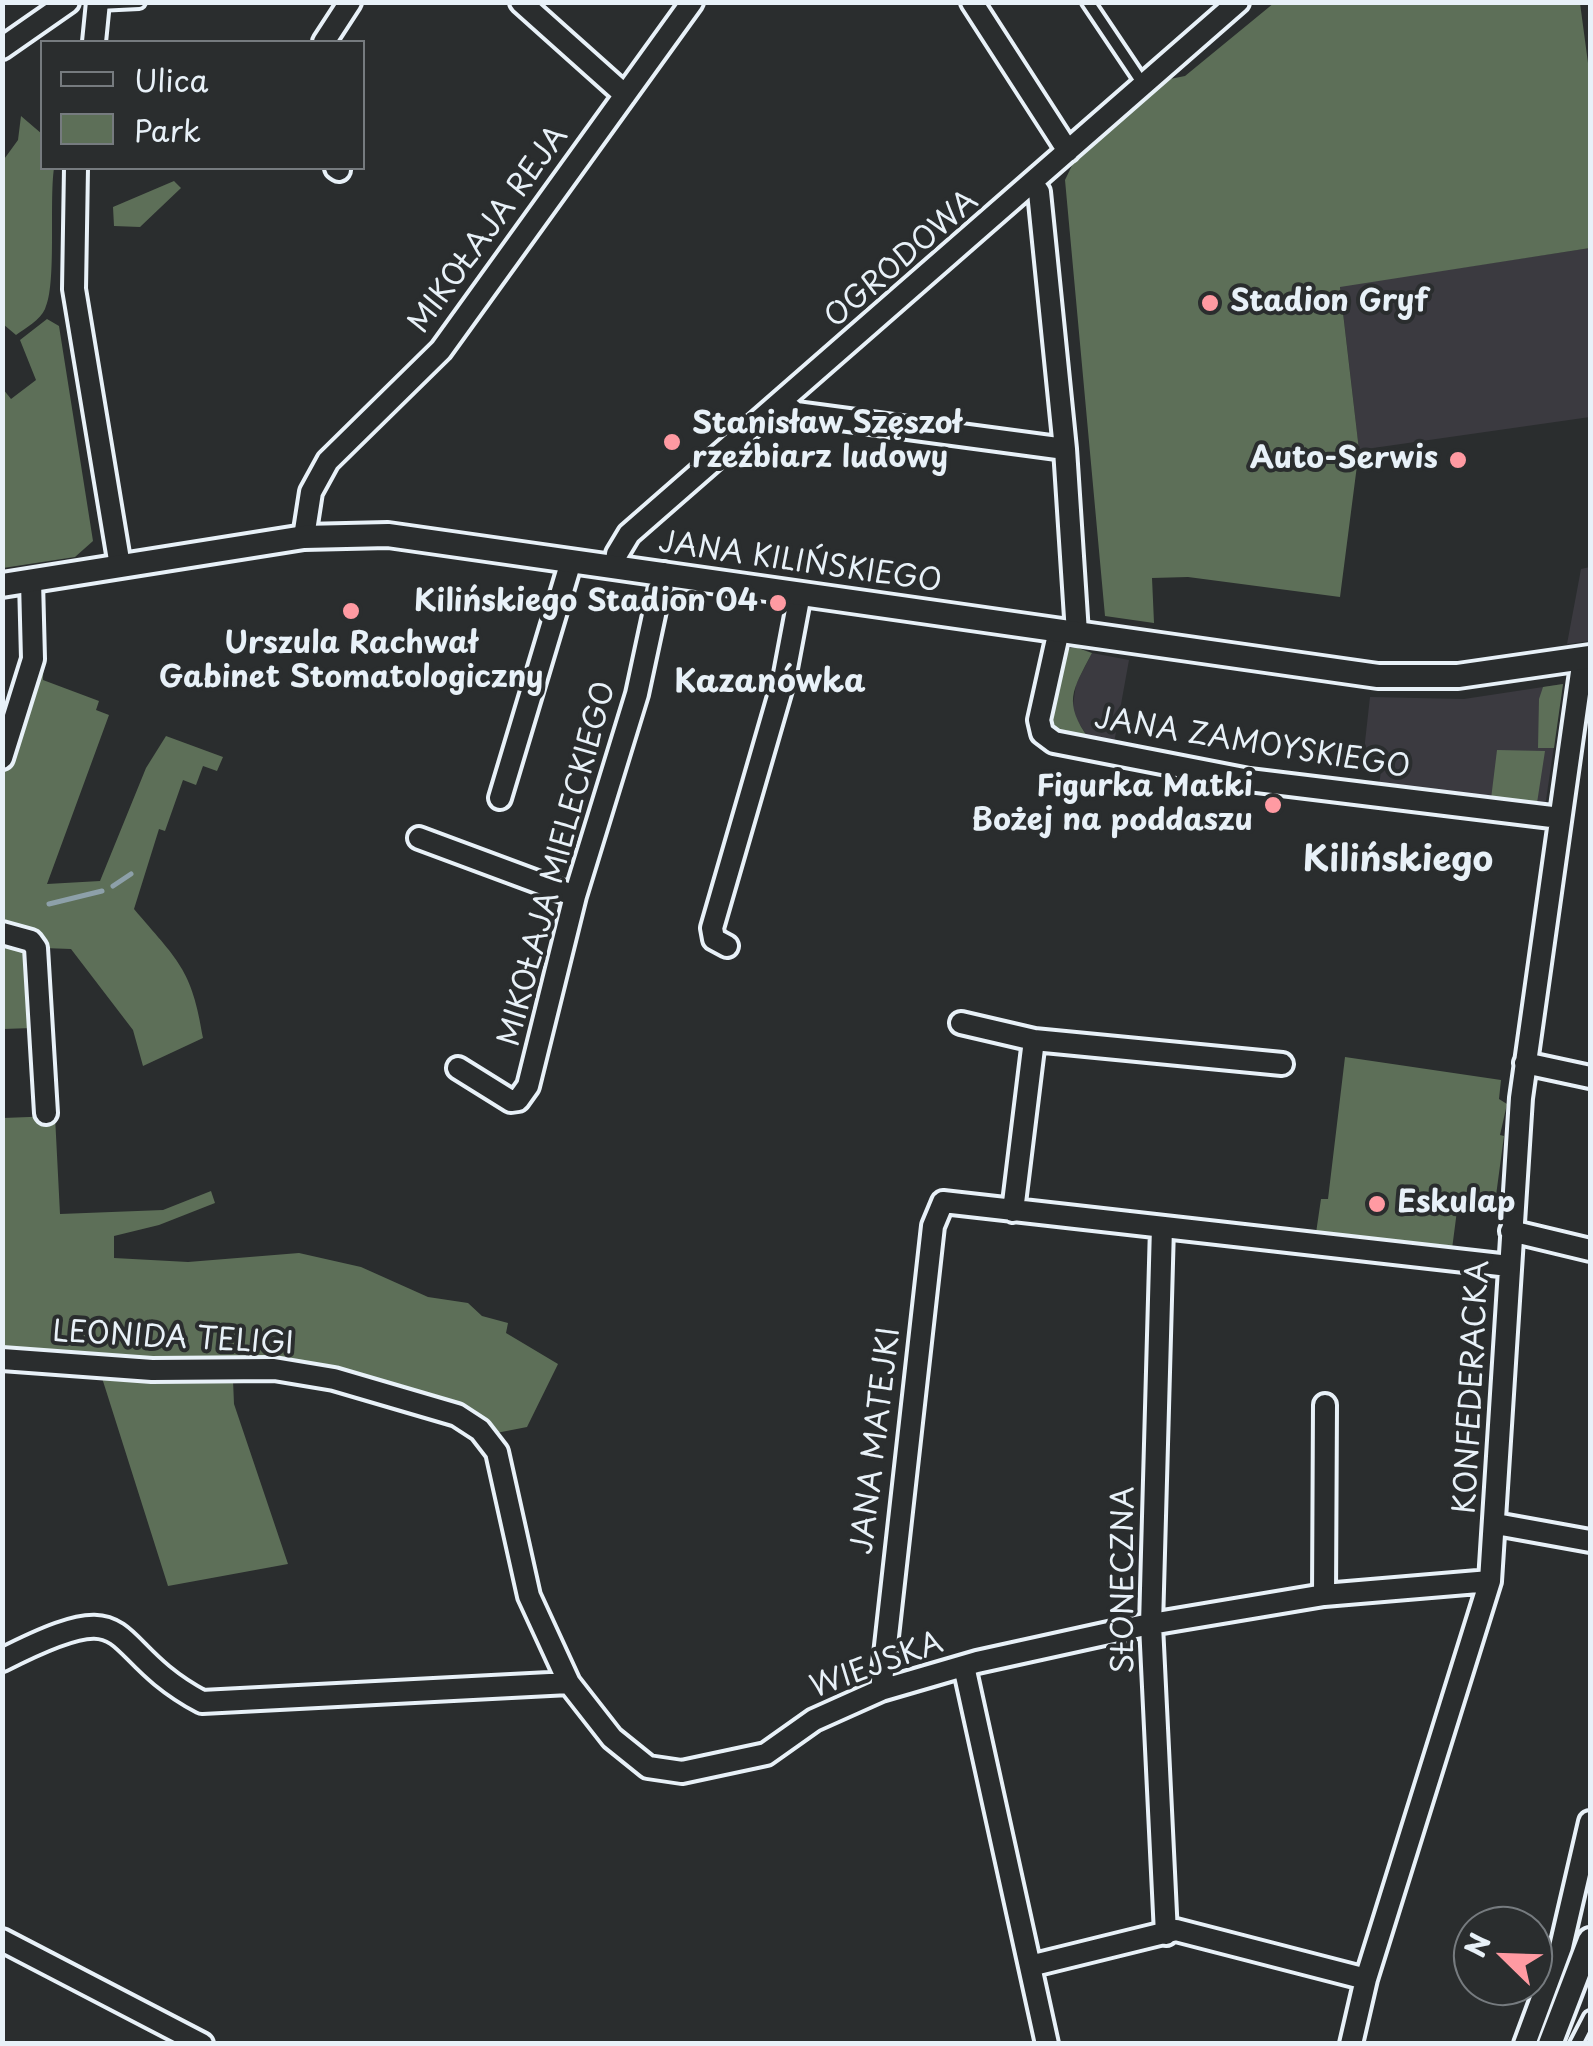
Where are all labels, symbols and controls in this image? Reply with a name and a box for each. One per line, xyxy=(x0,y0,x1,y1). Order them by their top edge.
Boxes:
legend xyxy=(40,40,365,170)
text: Ulica xyxy=(134,57,208,102)
text: Park xyxy=(134,107,201,152)
street label: MIKOŁAJA REJA xyxy=(402,119,576,341)
street label: OGRODOWA xyxy=(818,184,986,336)
place label: Stadion Gryf xyxy=(1230,285,1428,321)
marker: Stadion Gryf xyxy=(1199,292,1221,314)
place label: Stanisław Szęszoł rzeźbiarz ludowy xyxy=(692,407,962,478)
marker: Stanisław Szęszoł rzeźbiarz ludowy xyxy=(661,431,683,453)
place label: Auto-Serwis xyxy=(1250,442,1438,478)
marker: Auto-Serwis xyxy=(1447,449,1469,471)
street label: JANA KILIŃSKIEGO xyxy=(656,525,944,601)
place label: Kilińskiego Stadion 04 xyxy=(414,585,758,621)
marker: Kilińskiego Stadion 04 xyxy=(767,592,789,614)
marker: Urszula Rachwał Gabinet Stomatologiczny xyxy=(340,600,362,622)
place label: Urszula Rachwał Gabinet Stomatologiczny xyxy=(159,627,543,698)
district label: Kazanówka xyxy=(674,664,866,702)
street label: MIKOŁAJA MIELECKIEGO xyxy=(492,678,624,1050)
street label: JANA ZAMOYSKIEGO xyxy=(1092,701,1412,787)
place label: Figurka Matki Bożej na poddaszu xyxy=(971,770,1253,840)
marker: Figurka Matki Bożej na poddaszu xyxy=(1262,794,1284,816)
district label: Kilińskiego xyxy=(1303,840,1493,882)
place label: Eskulap xyxy=(1397,1186,1515,1222)
marker: Eskulap xyxy=(1366,1193,1388,1215)
street label: KONFEDERACKA xyxy=(1448,1259,1498,1515)
street label: LEONIDA TELIGI xyxy=(51,1315,295,1363)
street label: JANA MATEJKI xyxy=(845,1326,909,1556)
street label: SŁONECZNA xyxy=(1107,1486,1143,1674)
street label: WIEJSKA xyxy=(806,1625,948,1707)
north arrow xyxy=(1453,1906,1553,2006)
text: N xyxy=(1453,1926,1501,1963)

